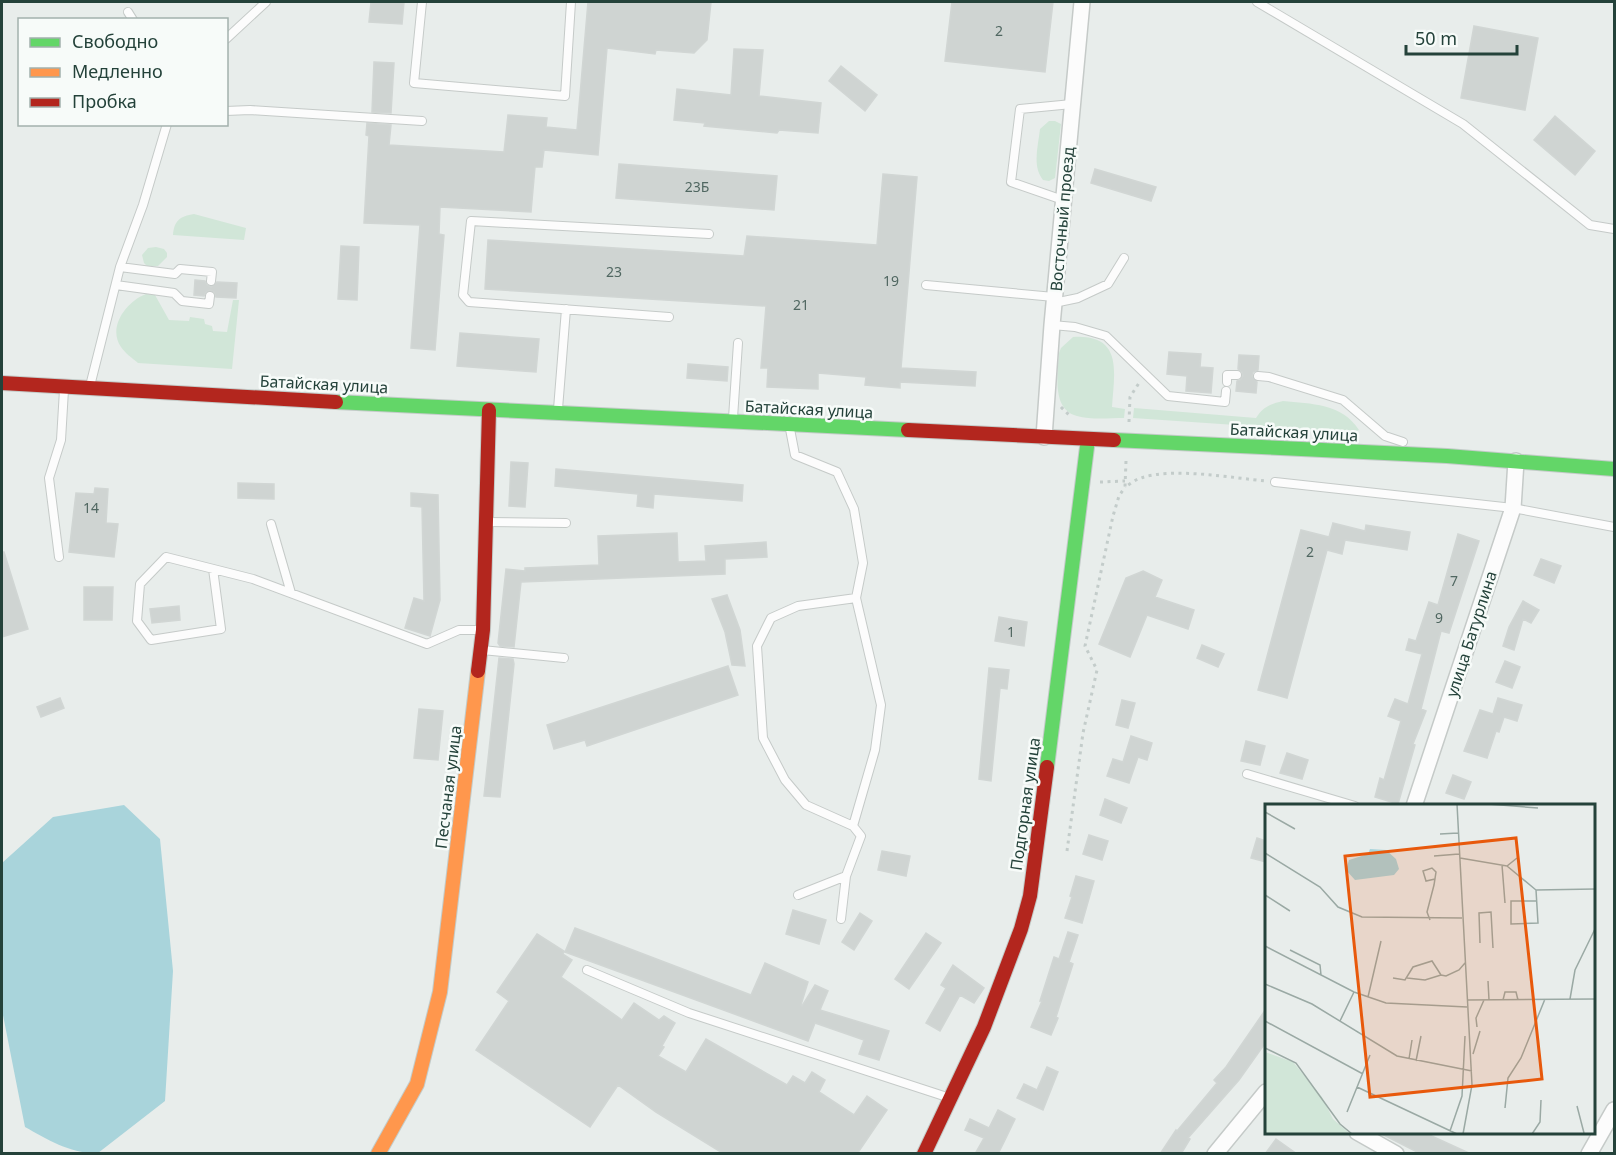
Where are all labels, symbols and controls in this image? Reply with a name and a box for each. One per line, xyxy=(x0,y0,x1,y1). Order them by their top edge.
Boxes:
legend xyxy=(18,18,228,126)
scale bar xyxy=(1406,18,1517,56)
house number: 2 xyxy=(995,21,1003,40)
text: 50 m xyxy=(1415,26,1457,50)
text: Свободно xyxy=(72,29,158,53)
text: Медленно xyxy=(72,59,163,83)
text: Пробка xyxy=(72,89,137,113)
street label: Восточный проезд xyxy=(1045,145,1079,292)
house number: 23Б xyxy=(685,177,709,196)
house number: 23 xyxy=(606,262,622,281)
house number: 19 xyxy=(883,271,899,290)
house number: 21 xyxy=(793,295,809,314)
street label: Батайская улица xyxy=(259,370,389,398)
street label: Батайская улица xyxy=(744,395,874,423)
street label: Батайская улица xyxy=(1229,418,1359,446)
house number: 14 xyxy=(83,498,99,517)
house number: 2 xyxy=(1306,542,1314,561)
street label: улица Батурлина xyxy=(1440,568,1502,700)
house number: 7 xyxy=(1450,571,1458,590)
house number: 9 xyxy=(1435,608,1443,627)
house number: 1 xyxy=(1007,622,1015,641)
street label: Песчаная улица xyxy=(430,724,466,850)
street label: Подгорная улица xyxy=(1005,736,1045,872)
inset map xyxy=(1265,804,1595,1134)

